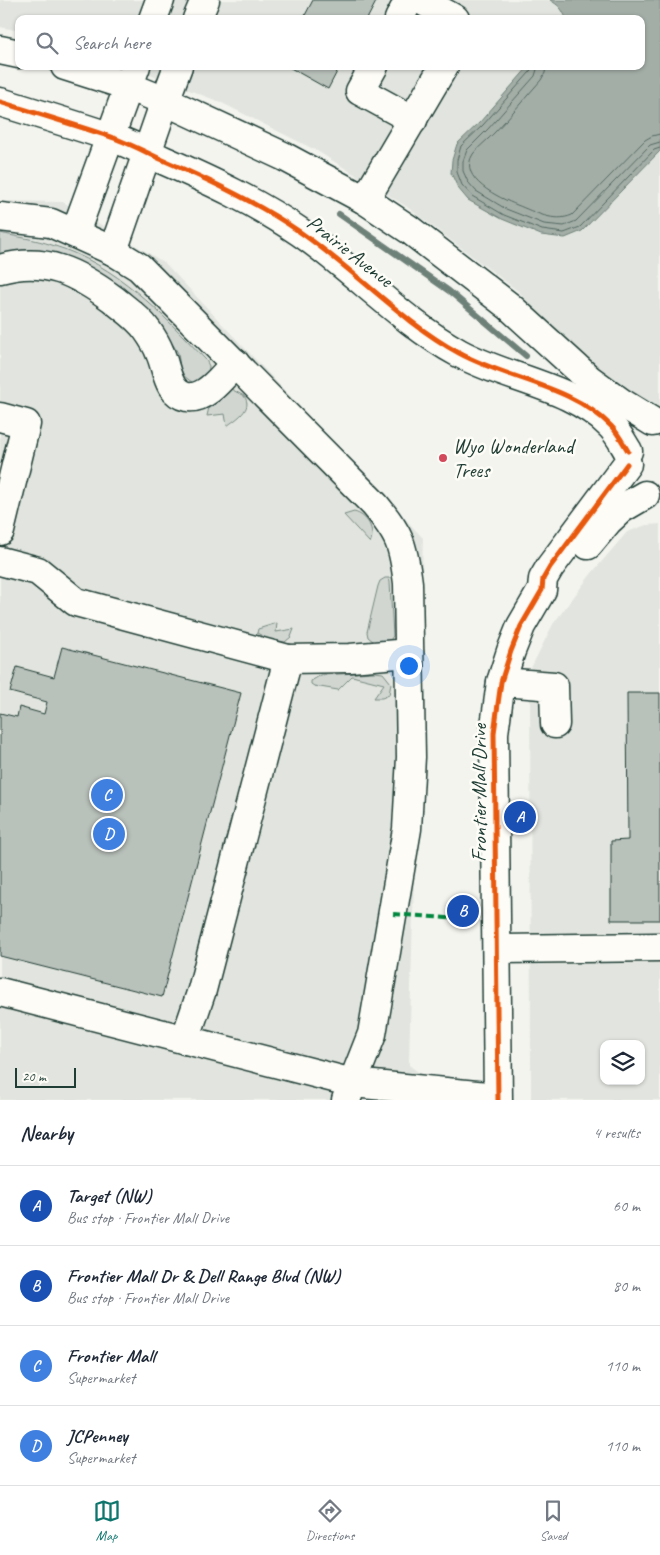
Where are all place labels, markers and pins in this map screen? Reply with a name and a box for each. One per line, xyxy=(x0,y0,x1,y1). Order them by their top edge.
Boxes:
place label: Wyo Wonderland Trees xyxy=(453,433,577,483)
marker: Wyo Wonderland Trees xyxy=(437,452,449,464)
pin: C xyxy=(91,776,123,814)
pin: A xyxy=(504,798,536,836)
pin: D xyxy=(93,815,125,853)
pin: B xyxy=(447,892,479,930)

